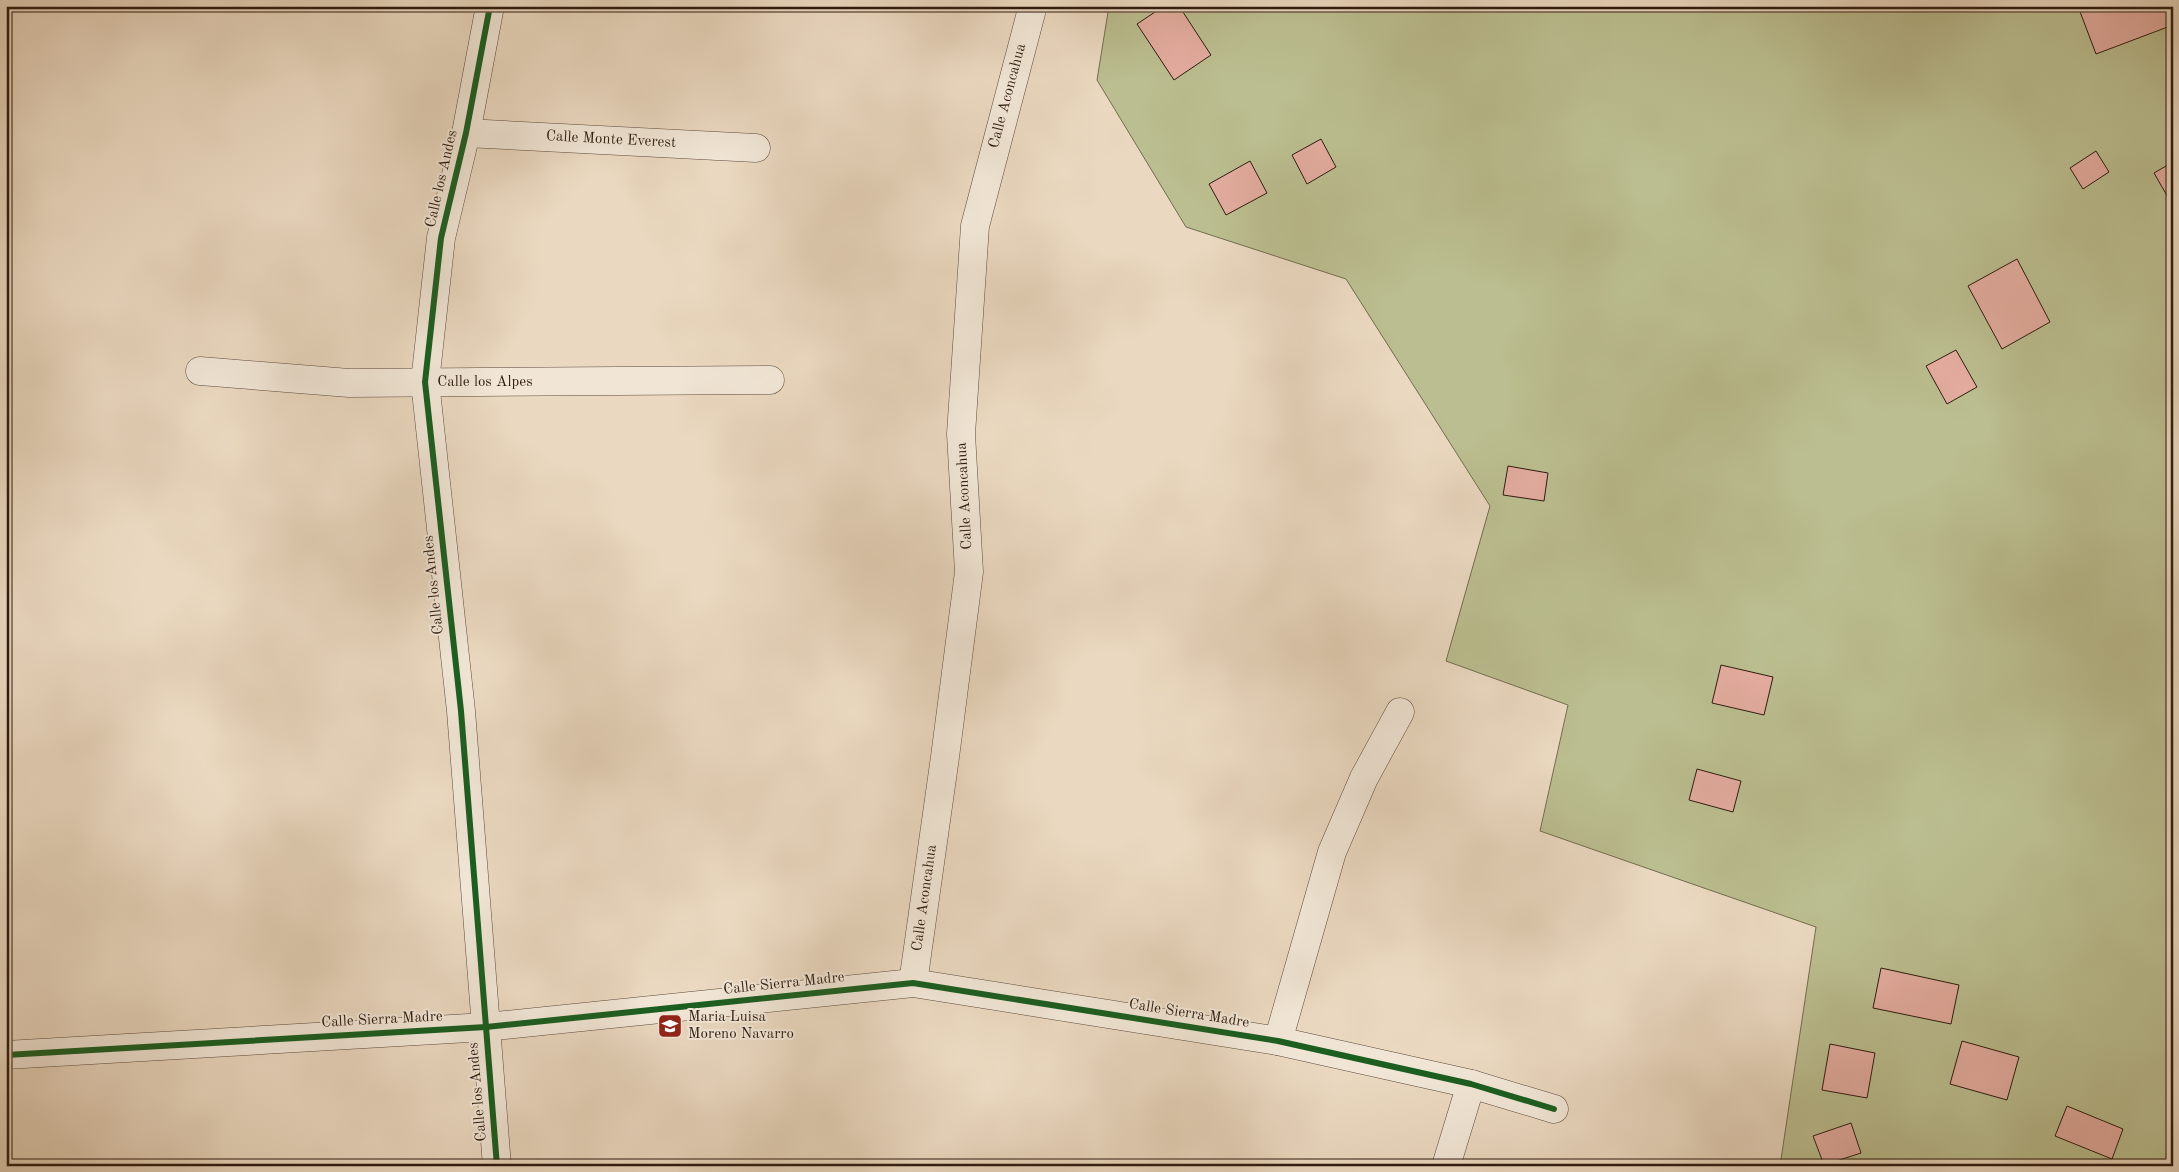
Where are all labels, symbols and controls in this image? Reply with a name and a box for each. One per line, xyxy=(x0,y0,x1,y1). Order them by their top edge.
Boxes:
street label: Calle Aconcahua xyxy=(987,41,1029,150)
street label: Calle los Andes xyxy=(423,129,461,229)
street label: Calle Monte Everest xyxy=(545,129,677,151)
street label: Calle los Alpes xyxy=(437,375,533,390)
street label: Calle Aconcahua xyxy=(955,441,975,550)
street label: Calle los Andes xyxy=(421,535,447,635)
street label: Calle Aconcahua xyxy=(910,843,940,952)
street label: Calle Sierra Madre xyxy=(723,970,845,998)
street label: Calle Sierra Madre xyxy=(1128,997,1250,1031)
street label: Calle Sierra Madre xyxy=(321,1009,443,1031)
place label: Maria Luisa Moreno Navarro xyxy=(688,1010,794,1042)
school or university icon: Maria Luisa Moreno Navarro xyxy=(657,1013,683,1039)
street label: Calle los Andes xyxy=(466,1042,490,1142)

